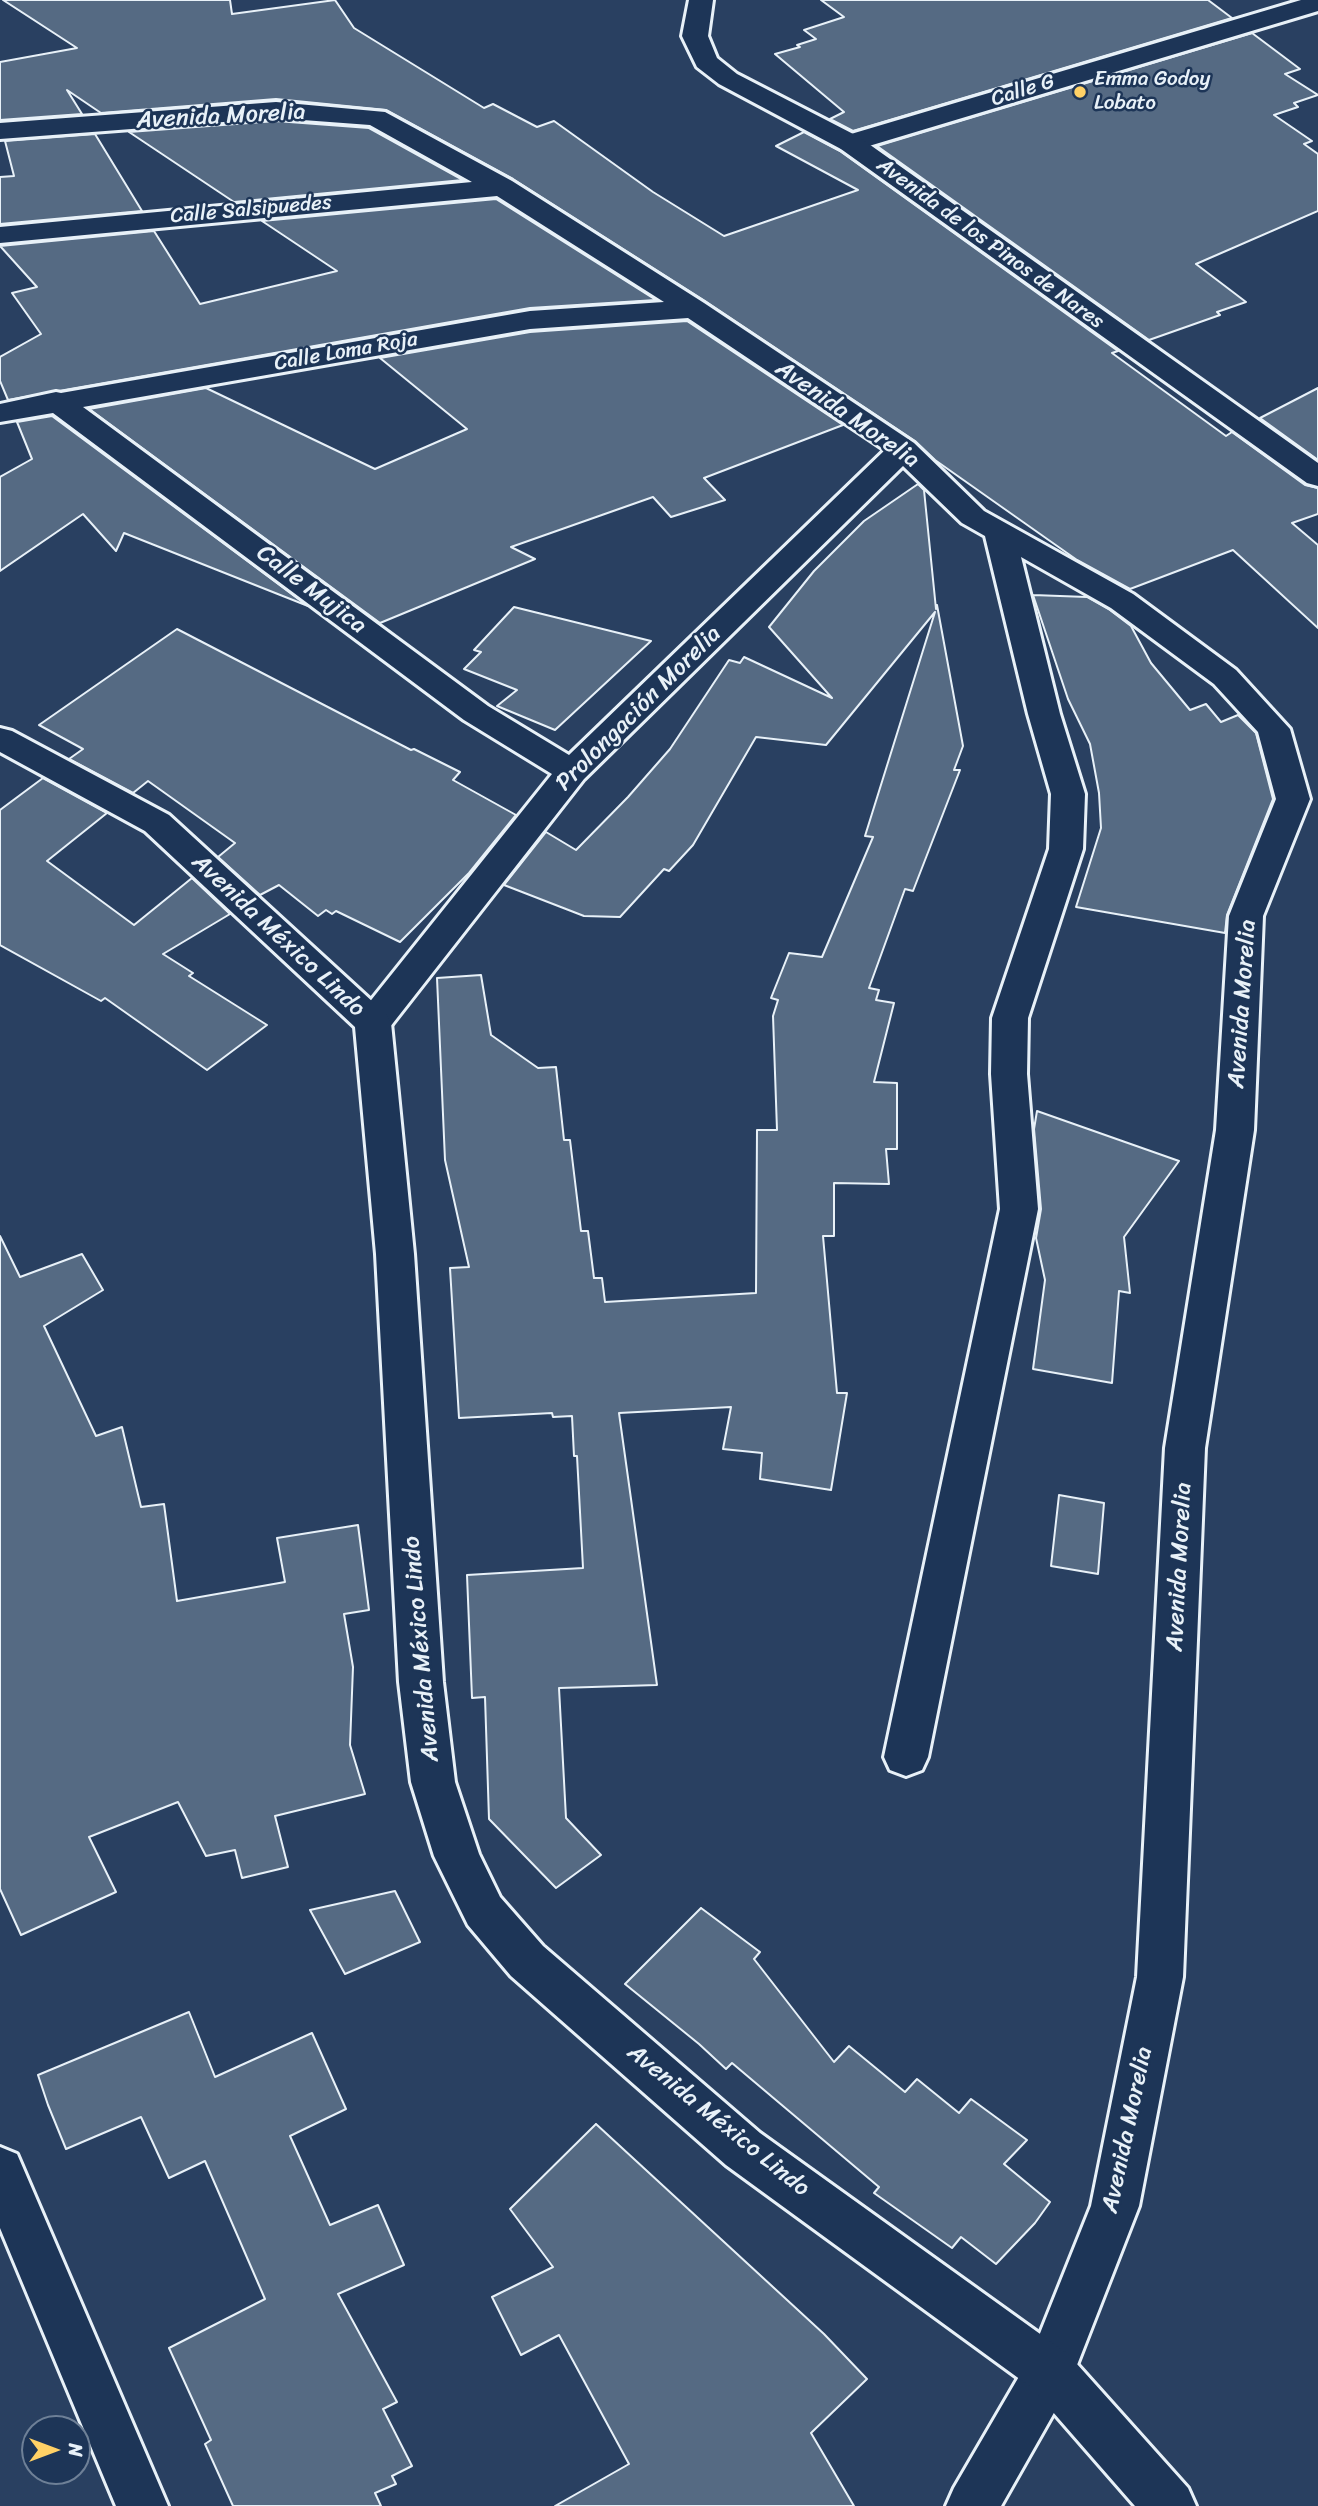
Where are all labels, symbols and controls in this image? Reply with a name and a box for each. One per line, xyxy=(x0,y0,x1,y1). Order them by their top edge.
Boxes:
place label: Emma Godoy Lobato xyxy=(1094,67,1210,117)
street label: Calle G xyxy=(988,69,1058,113)
marker: Emma Godoy Lobato xyxy=(1072,84,1088,100)
street label: Avenida Morelia xyxy=(136,98,306,136)
street label: Avenida de los Pinos de Nares xyxy=(871,153,1109,335)
street label: Calle Salsipuedes xyxy=(169,190,333,230)
street label: Calle Loma Roja xyxy=(272,327,420,377)
street label: Avenida Morelia xyxy=(769,355,925,475)
street label: Calle Mujica xyxy=(250,539,372,641)
street label: Prolongación Morelia xyxy=(550,620,728,798)
street label: Avenida México Lindo xyxy=(185,848,371,1024)
street label: Avenida Morelia xyxy=(1223,919,1263,1089)
street label: Avenida Morelia xyxy=(1161,1482,1199,1652)
street label: Avenida México Lindo xyxy=(398,1535,446,1763)
street label: Avenida México Lindo xyxy=(621,2039,815,2203)
street label: Avenida Morelia xyxy=(1096,2044,1160,2216)
north arrow xyxy=(21,2415,91,2485)
text: N xyxy=(59,2443,92,2457)

